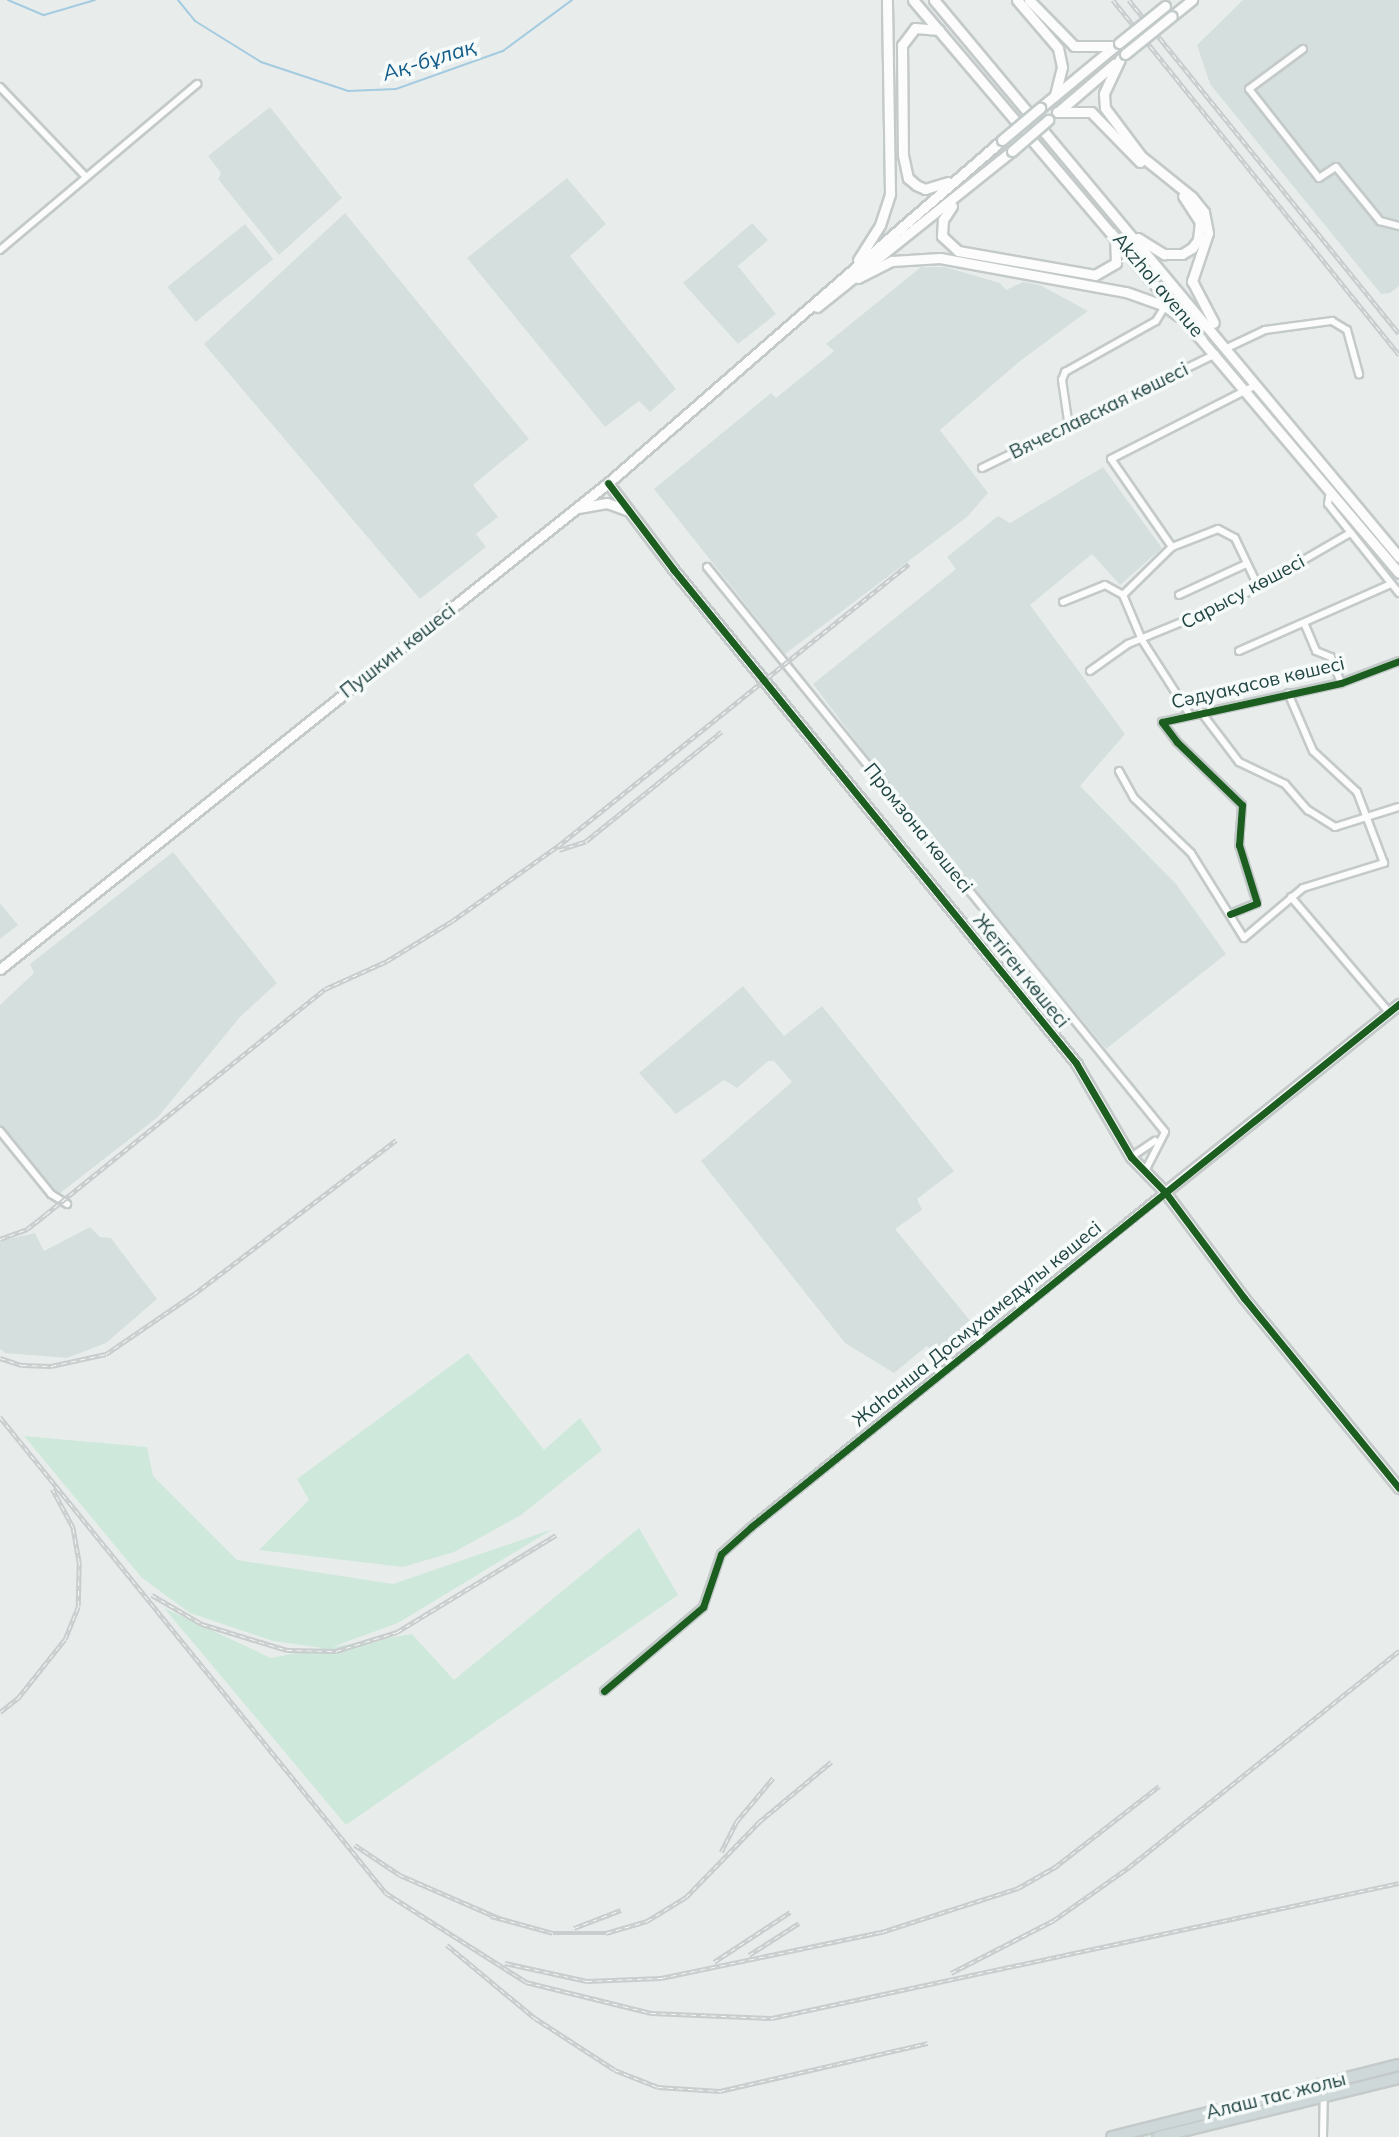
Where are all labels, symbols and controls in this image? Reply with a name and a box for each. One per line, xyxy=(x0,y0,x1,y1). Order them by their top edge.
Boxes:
water label: Ақ-бұлақ xyxy=(379,33,479,85)
street label: Akzhol avenue xyxy=(1108,228,1208,342)
street label: Вячеславская көшесі xyxy=(1006,358,1192,464)
street label: Сарысу көшесі xyxy=(1177,550,1309,634)
street label: Пушкин көшесі xyxy=(336,599,460,703)
street label: Сәдуақасов көшесі xyxy=(1169,652,1347,714)
street label: Промзона көшесі xyxy=(859,759,977,897)
street label: Жетіген көшесі xyxy=(968,910,1074,1032)
street label: Жаһанша Досмұхамедұлы көшесі xyxy=(848,1216,1106,1432)
street label: Алаш тас жолы xyxy=(1204,2068,1348,2124)

